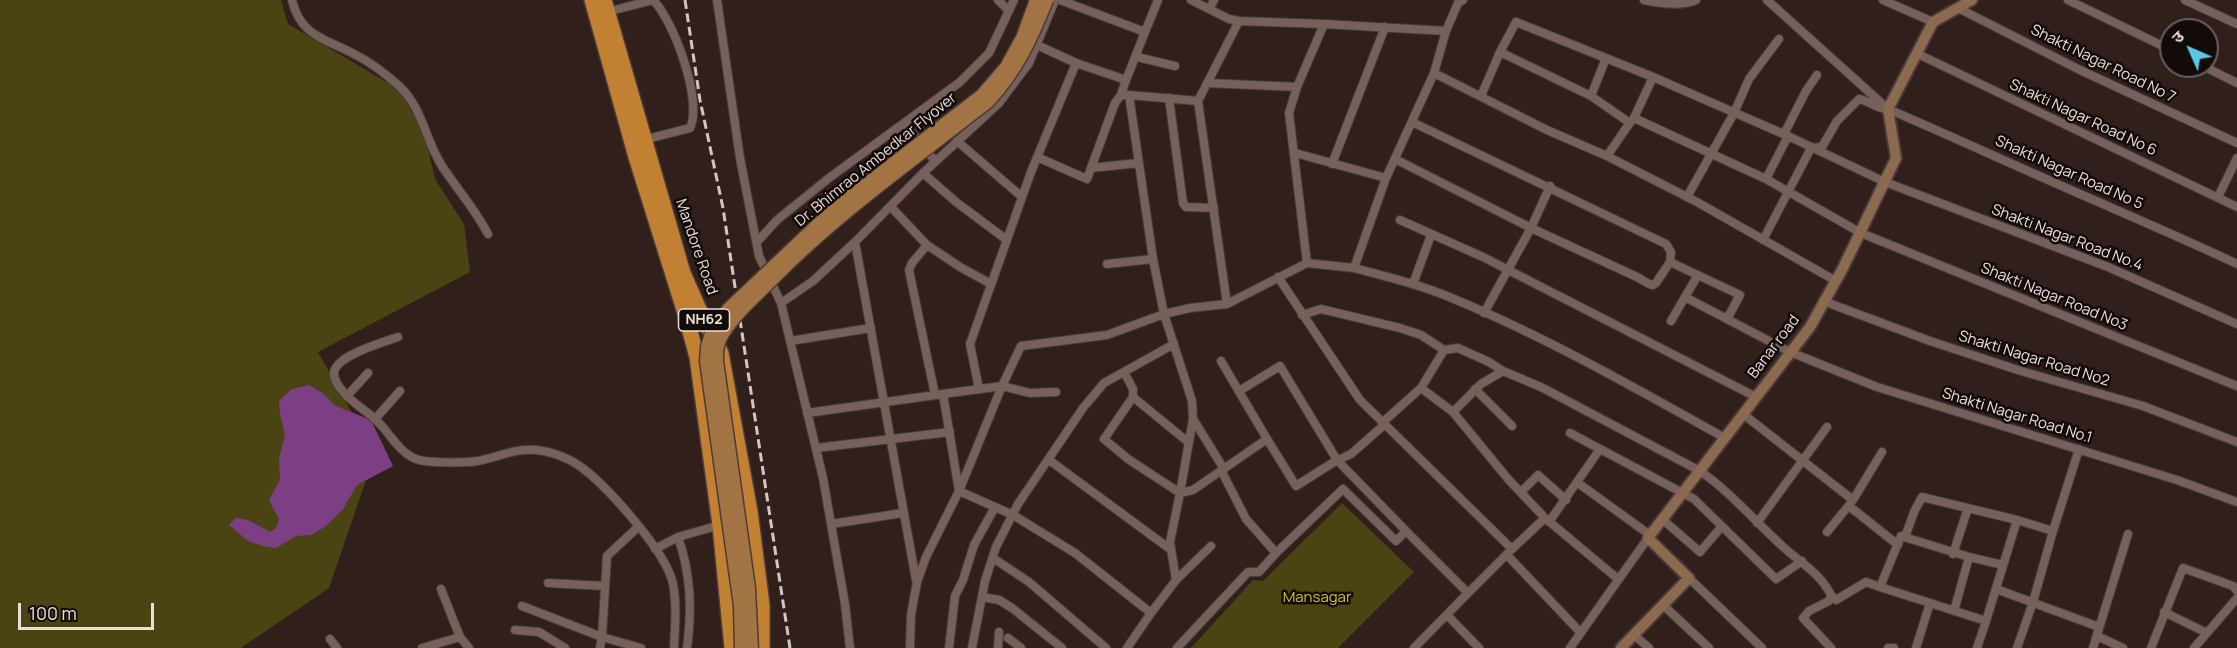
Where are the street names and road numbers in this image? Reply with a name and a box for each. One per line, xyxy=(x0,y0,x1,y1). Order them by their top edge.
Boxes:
street label: Shakti Nagar Road No 7 xyxy=(2028,21,2178,107)
street label: Shakti Nagar Road No 6 xyxy=(2006,76,2160,160)
street label: Dr. Bhimrao Ambedkar Flyover xyxy=(792,89,960,231)
street label: Shakti Nagar Road No 5 xyxy=(1992,132,2146,214)
street label: Mandore Road xyxy=(671,197,721,297)
street label: Shakti Nagar Road No.4 xyxy=(1989,201,2145,275)
street label: Shakti Nagar Road No3 xyxy=(1978,259,2130,335)
road number: NH62 xyxy=(678,309,730,331)
street label: Banar road xyxy=(1744,312,1804,382)
street label: Shakti Nagar Road No2 xyxy=(1956,327,2112,391)
street label: Shakti Nagar Road No.1 xyxy=(1940,385,2094,447)

